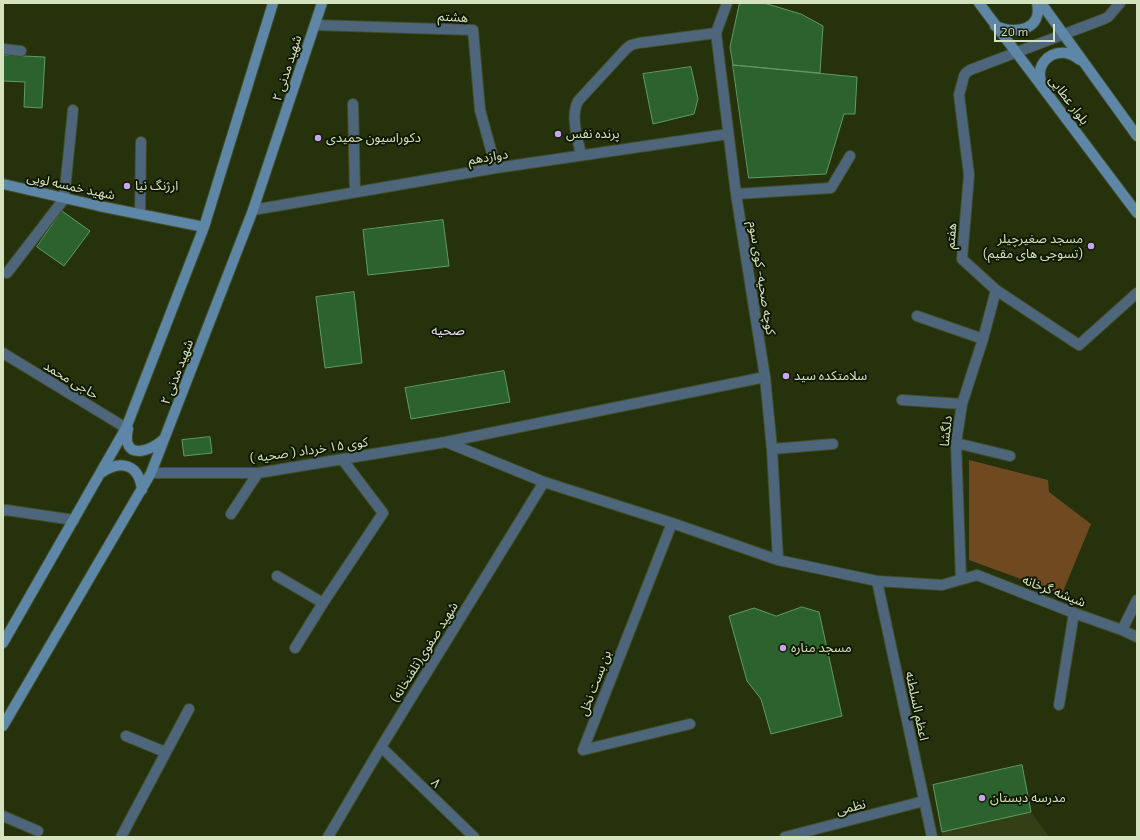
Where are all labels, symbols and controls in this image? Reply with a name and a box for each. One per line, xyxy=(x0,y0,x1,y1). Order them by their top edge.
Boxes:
street label: هشتم xyxy=(437,8,469,26)
scale bar xyxy=(996,16,1057,42)
text: 20 m xyxy=(1001,24,1028,38)
street label: شهید مدنی ۲ xyxy=(269,33,305,103)
street label: بلوار عطایی xyxy=(1046,72,1092,128)
place label: پرنده نفس xyxy=(566,126,620,142)
marker: پرنده نفس xyxy=(553,129,563,139)
place label: دکوراسیون حمیدی xyxy=(326,130,421,146)
marker: دکوراسیون حمیدی xyxy=(313,133,323,143)
street label: دوازدهم xyxy=(467,146,509,168)
street label: شهید خمسه لویی xyxy=(25,169,117,203)
place label: ارژنگ نیا xyxy=(135,178,178,194)
marker: ارژنگ نیا xyxy=(122,181,132,191)
street label: کوچه صحیه- کوی سوم xyxy=(745,220,779,336)
street label: هفتم xyxy=(942,222,960,250)
place label: مسجد صغیرچیلر (تسوجی های مقیم) xyxy=(983,231,1083,262)
marker: مسجد صغیرچیلر (تسوجی های مقیم) xyxy=(1086,241,1096,251)
district label: صحیه xyxy=(431,322,465,338)
street label: شهید مدنی ۲ xyxy=(157,337,197,407)
street label: حاجی محمد xyxy=(41,358,101,402)
place label: سلامتکده سید xyxy=(794,368,867,384)
marker: سلامتکده سید xyxy=(781,371,791,381)
street label: دلگشا xyxy=(937,415,955,447)
street label: کوی ۱۵ خرداد ( صحیه ) xyxy=(249,434,369,466)
street label: شیشه گرخانه xyxy=(1020,572,1088,610)
street label: شهید صفوی(تلفنخانه) xyxy=(387,599,461,705)
place label: مسجد مناره xyxy=(791,640,852,656)
marker: مسجد مناره xyxy=(778,643,788,653)
street label: بن بست نخل xyxy=(575,648,615,718)
street label: اعظم السلطنه xyxy=(902,670,932,742)
street label: ۸ xyxy=(428,775,444,791)
place label: مدرسه دبستان xyxy=(990,790,1066,806)
marker: مدرسه دبستان xyxy=(977,793,987,803)
street label: نظمی xyxy=(835,796,867,818)

